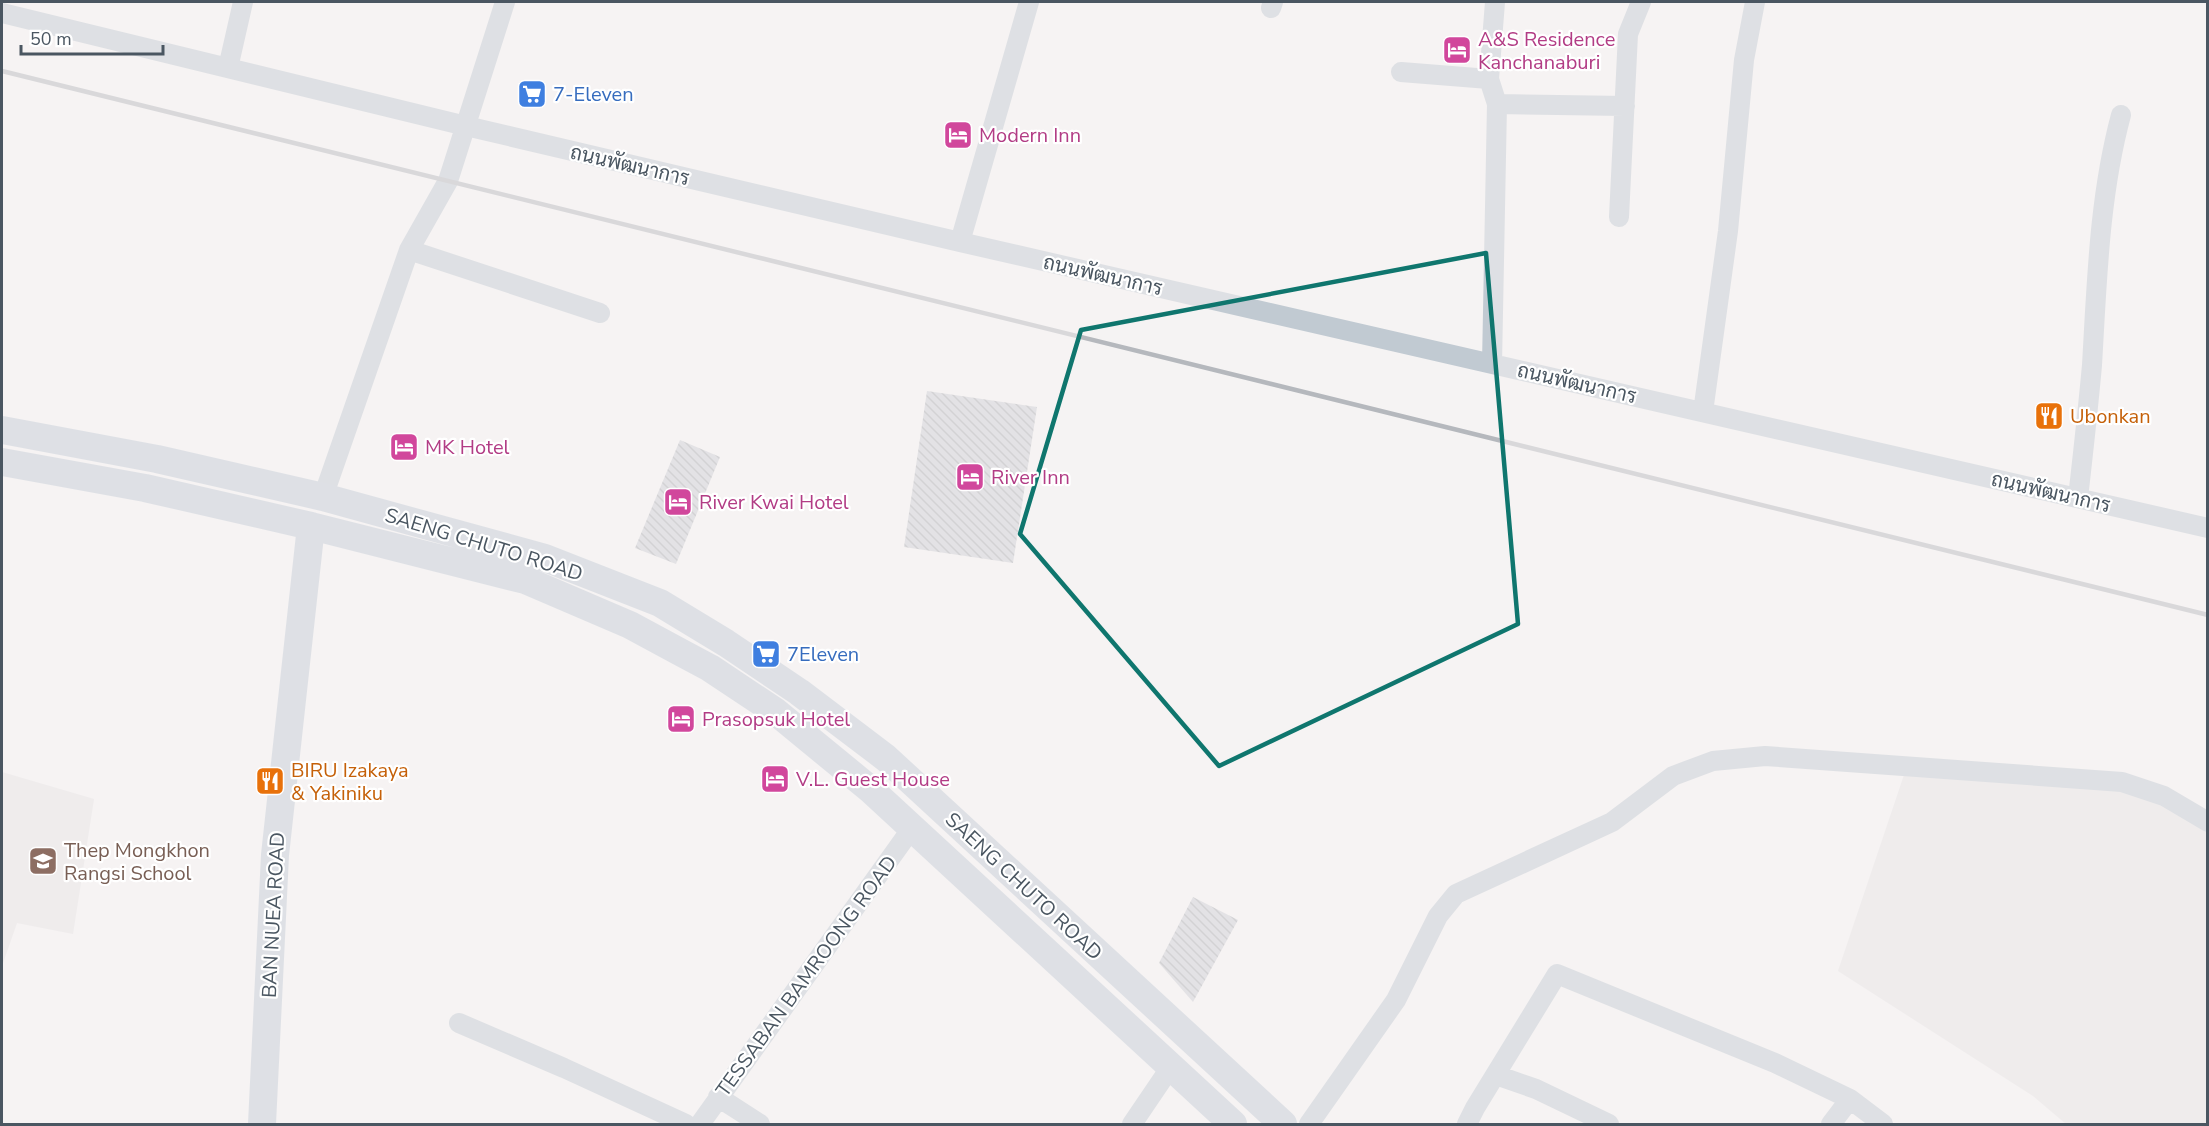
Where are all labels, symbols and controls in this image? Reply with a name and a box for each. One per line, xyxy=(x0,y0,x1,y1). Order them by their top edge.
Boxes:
scale bar xyxy=(21,18,164,56)
place label: A&S Residence Kanchanaburi xyxy=(1478,26,1615,76)
text: 50 m xyxy=(30,27,72,51)
hotel icon: A&S Residence Kanchanaburi xyxy=(1441,34,1473,66)
supermarket icon: 7-Eleven xyxy=(516,78,548,110)
place label: 7-Eleven xyxy=(553,81,634,108)
hotel icon: Modern Inn xyxy=(942,119,974,151)
place label: Modern Inn xyxy=(979,122,1081,149)
street label: ถนนพัฒนาการ xyxy=(568,139,692,192)
street label: ถนนพัฒนาการ xyxy=(1041,249,1165,302)
street label: ถนนพัฒนาการ xyxy=(1515,357,1639,410)
restaurant icon: Ubonkan xyxy=(2033,400,2065,432)
place label: Ubonkan xyxy=(2070,403,2151,430)
hotel icon: MK Hotel xyxy=(388,431,420,463)
place label: MK Hotel xyxy=(425,434,510,461)
hotel icon: River Inn xyxy=(954,461,986,493)
place label: River Inn xyxy=(991,464,1070,491)
street label: ถนนพัฒนาการ xyxy=(1989,466,2113,519)
hotel icon: River Kwai Hotel xyxy=(662,486,694,518)
place label: River Kwai Hotel xyxy=(699,489,849,516)
street label: SAENG CHUTO ROAD xyxy=(382,502,586,587)
supermarket icon: 7Eleven xyxy=(750,638,782,670)
place label: 7Eleven xyxy=(787,641,859,668)
hotel icon: Prasopsuk Hotel xyxy=(665,703,697,735)
place label: Prasopsuk Hotel xyxy=(702,706,850,733)
place label: BIRU Izakaya & Yakiniku xyxy=(291,757,409,807)
hotel icon: V.L. Guest House xyxy=(759,763,791,795)
restaurant icon: BIRU Izakaya & Yakiniku xyxy=(254,765,286,797)
place label: V.L. Guest House xyxy=(795,766,950,793)
street label: SAENG CHUTO ROAD xyxy=(939,806,1108,966)
street label: BAN NUEA ROAD xyxy=(256,831,291,999)
place label: Thep Mongkhon Rangsi School xyxy=(64,837,210,887)
school or university icon: Thep Mongkhon Rangsi School xyxy=(27,845,59,877)
street label: TESSABAN BAMROONG ROAD xyxy=(710,850,903,1102)

